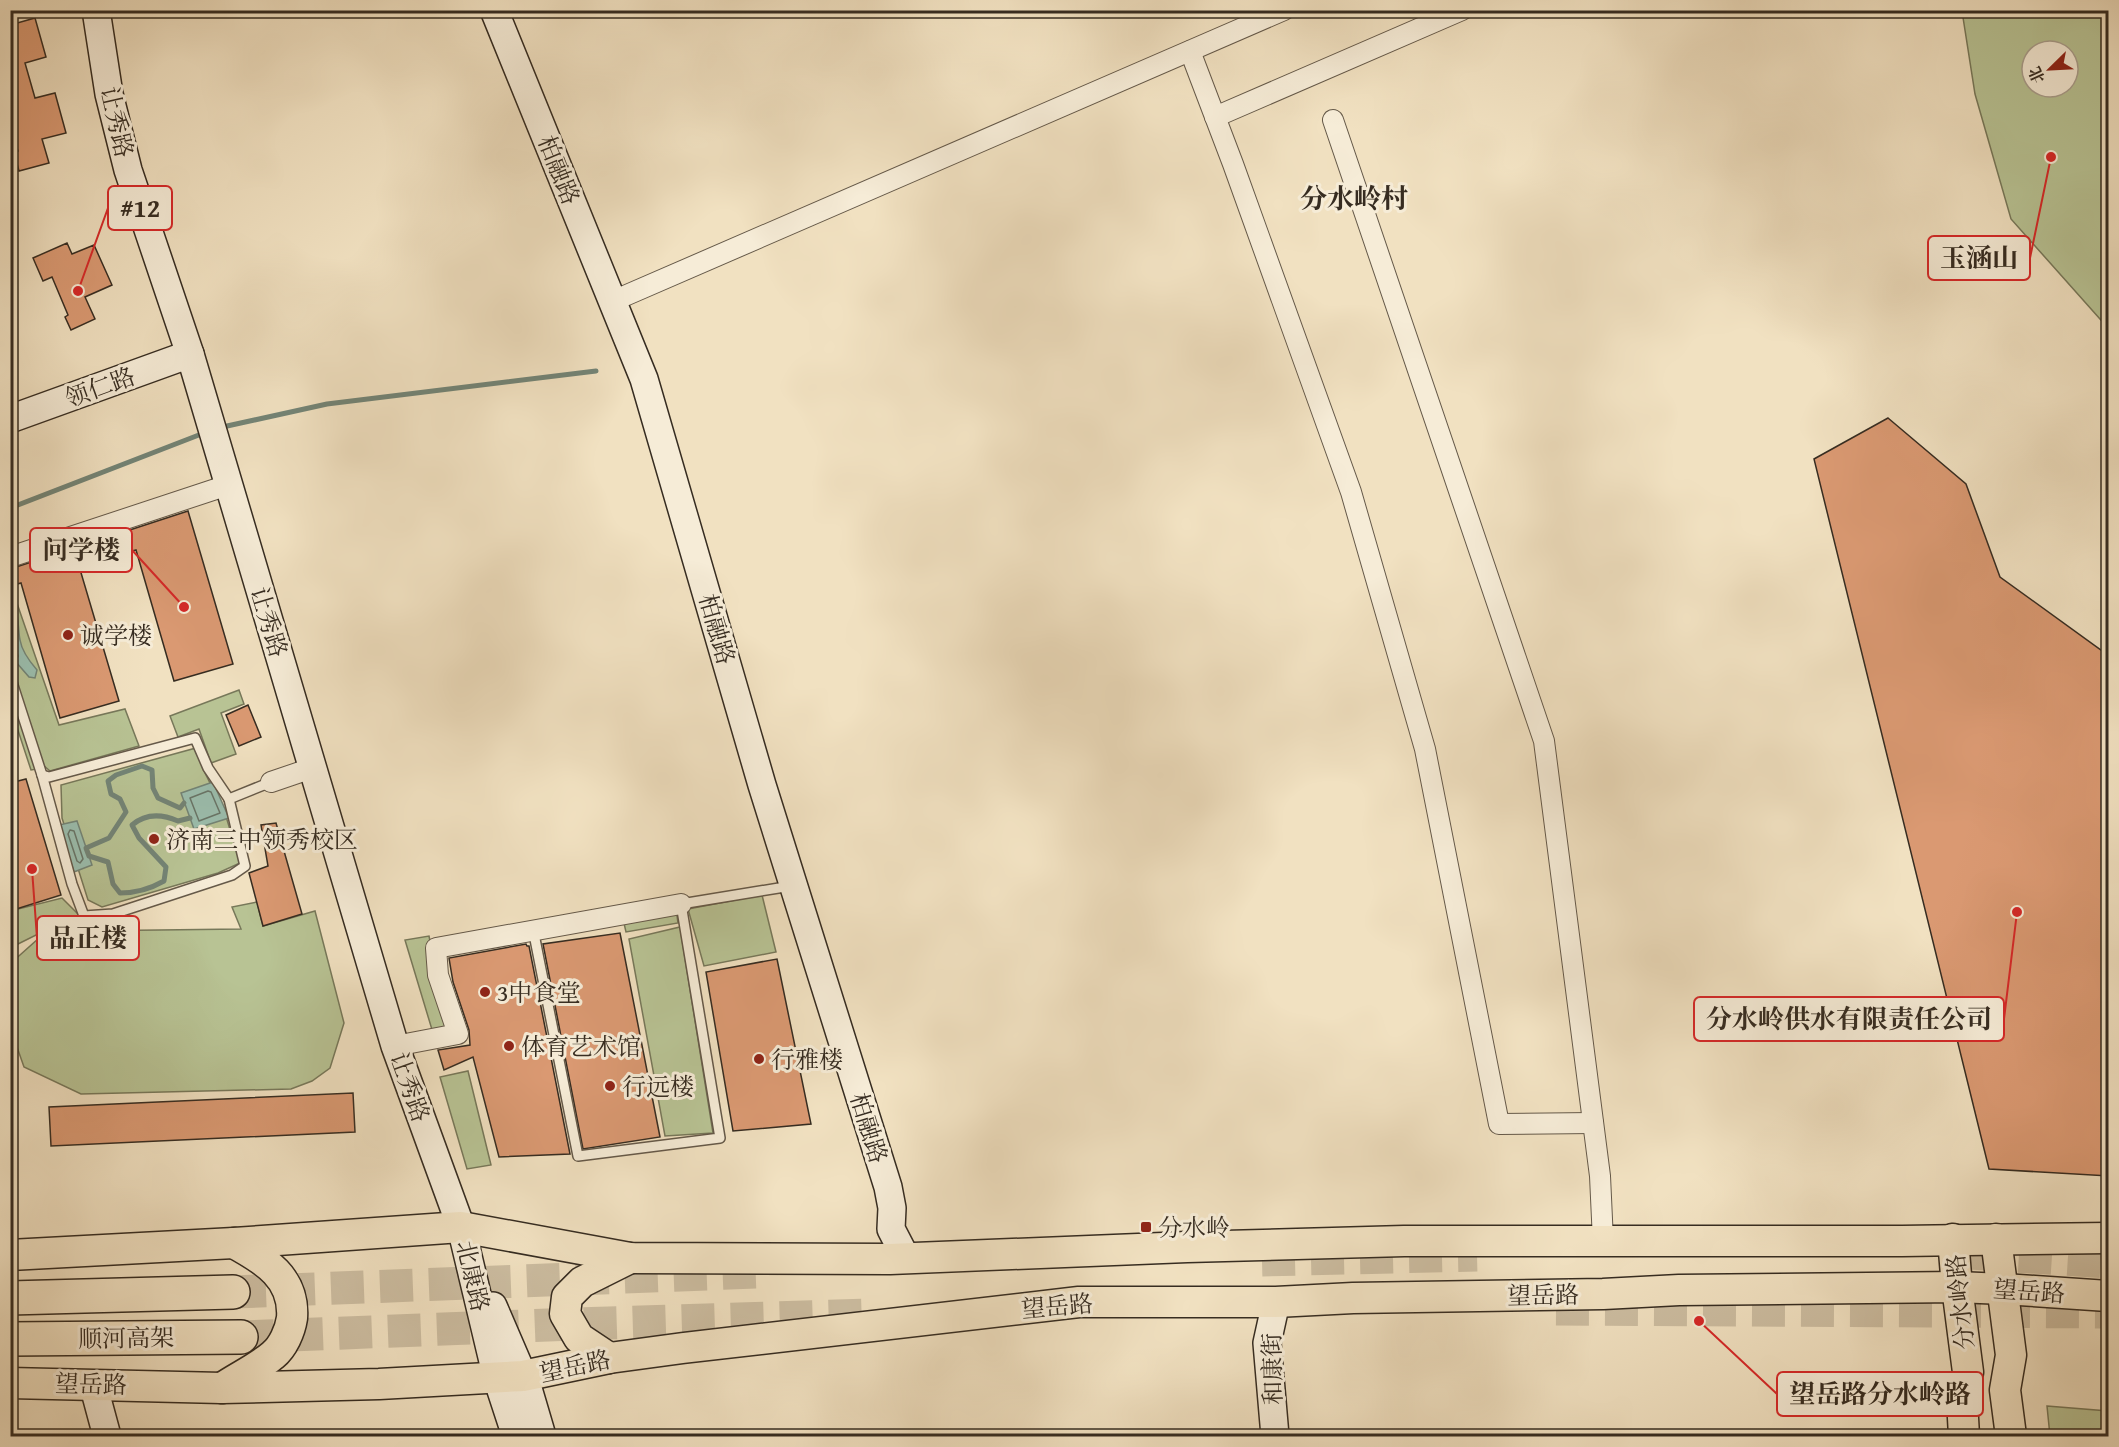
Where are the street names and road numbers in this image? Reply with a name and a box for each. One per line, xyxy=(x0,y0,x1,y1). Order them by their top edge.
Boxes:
street label: 让秀路 xyxy=(92,83,142,161)
street label: 柏融路 xyxy=(529,130,589,210)
street label: 领仁路 xyxy=(60,358,140,416)
street label: 让秀路 xyxy=(242,582,296,662)
street label: 柏融路 xyxy=(690,590,744,668)
street label: 让秀路 xyxy=(381,1047,439,1127)
street label: 柏融路 xyxy=(842,1088,896,1168)
street label: 北康路 xyxy=(448,1237,498,1315)
street label: 分水岭路 xyxy=(1938,1252,1982,1352)
street label: 望岳路 xyxy=(1992,1271,2066,1311)
street label: 望岳路 xyxy=(1507,1277,1579,1313)
street label: 望岳路 xyxy=(1020,1285,1094,1327)
street label: 顺河高架 xyxy=(78,1320,174,1356)
street label: 和康街 xyxy=(1254,1333,1290,1405)
street label: 望岳路 xyxy=(536,1341,614,1391)
street label: 望岳路 xyxy=(55,1366,127,1402)

